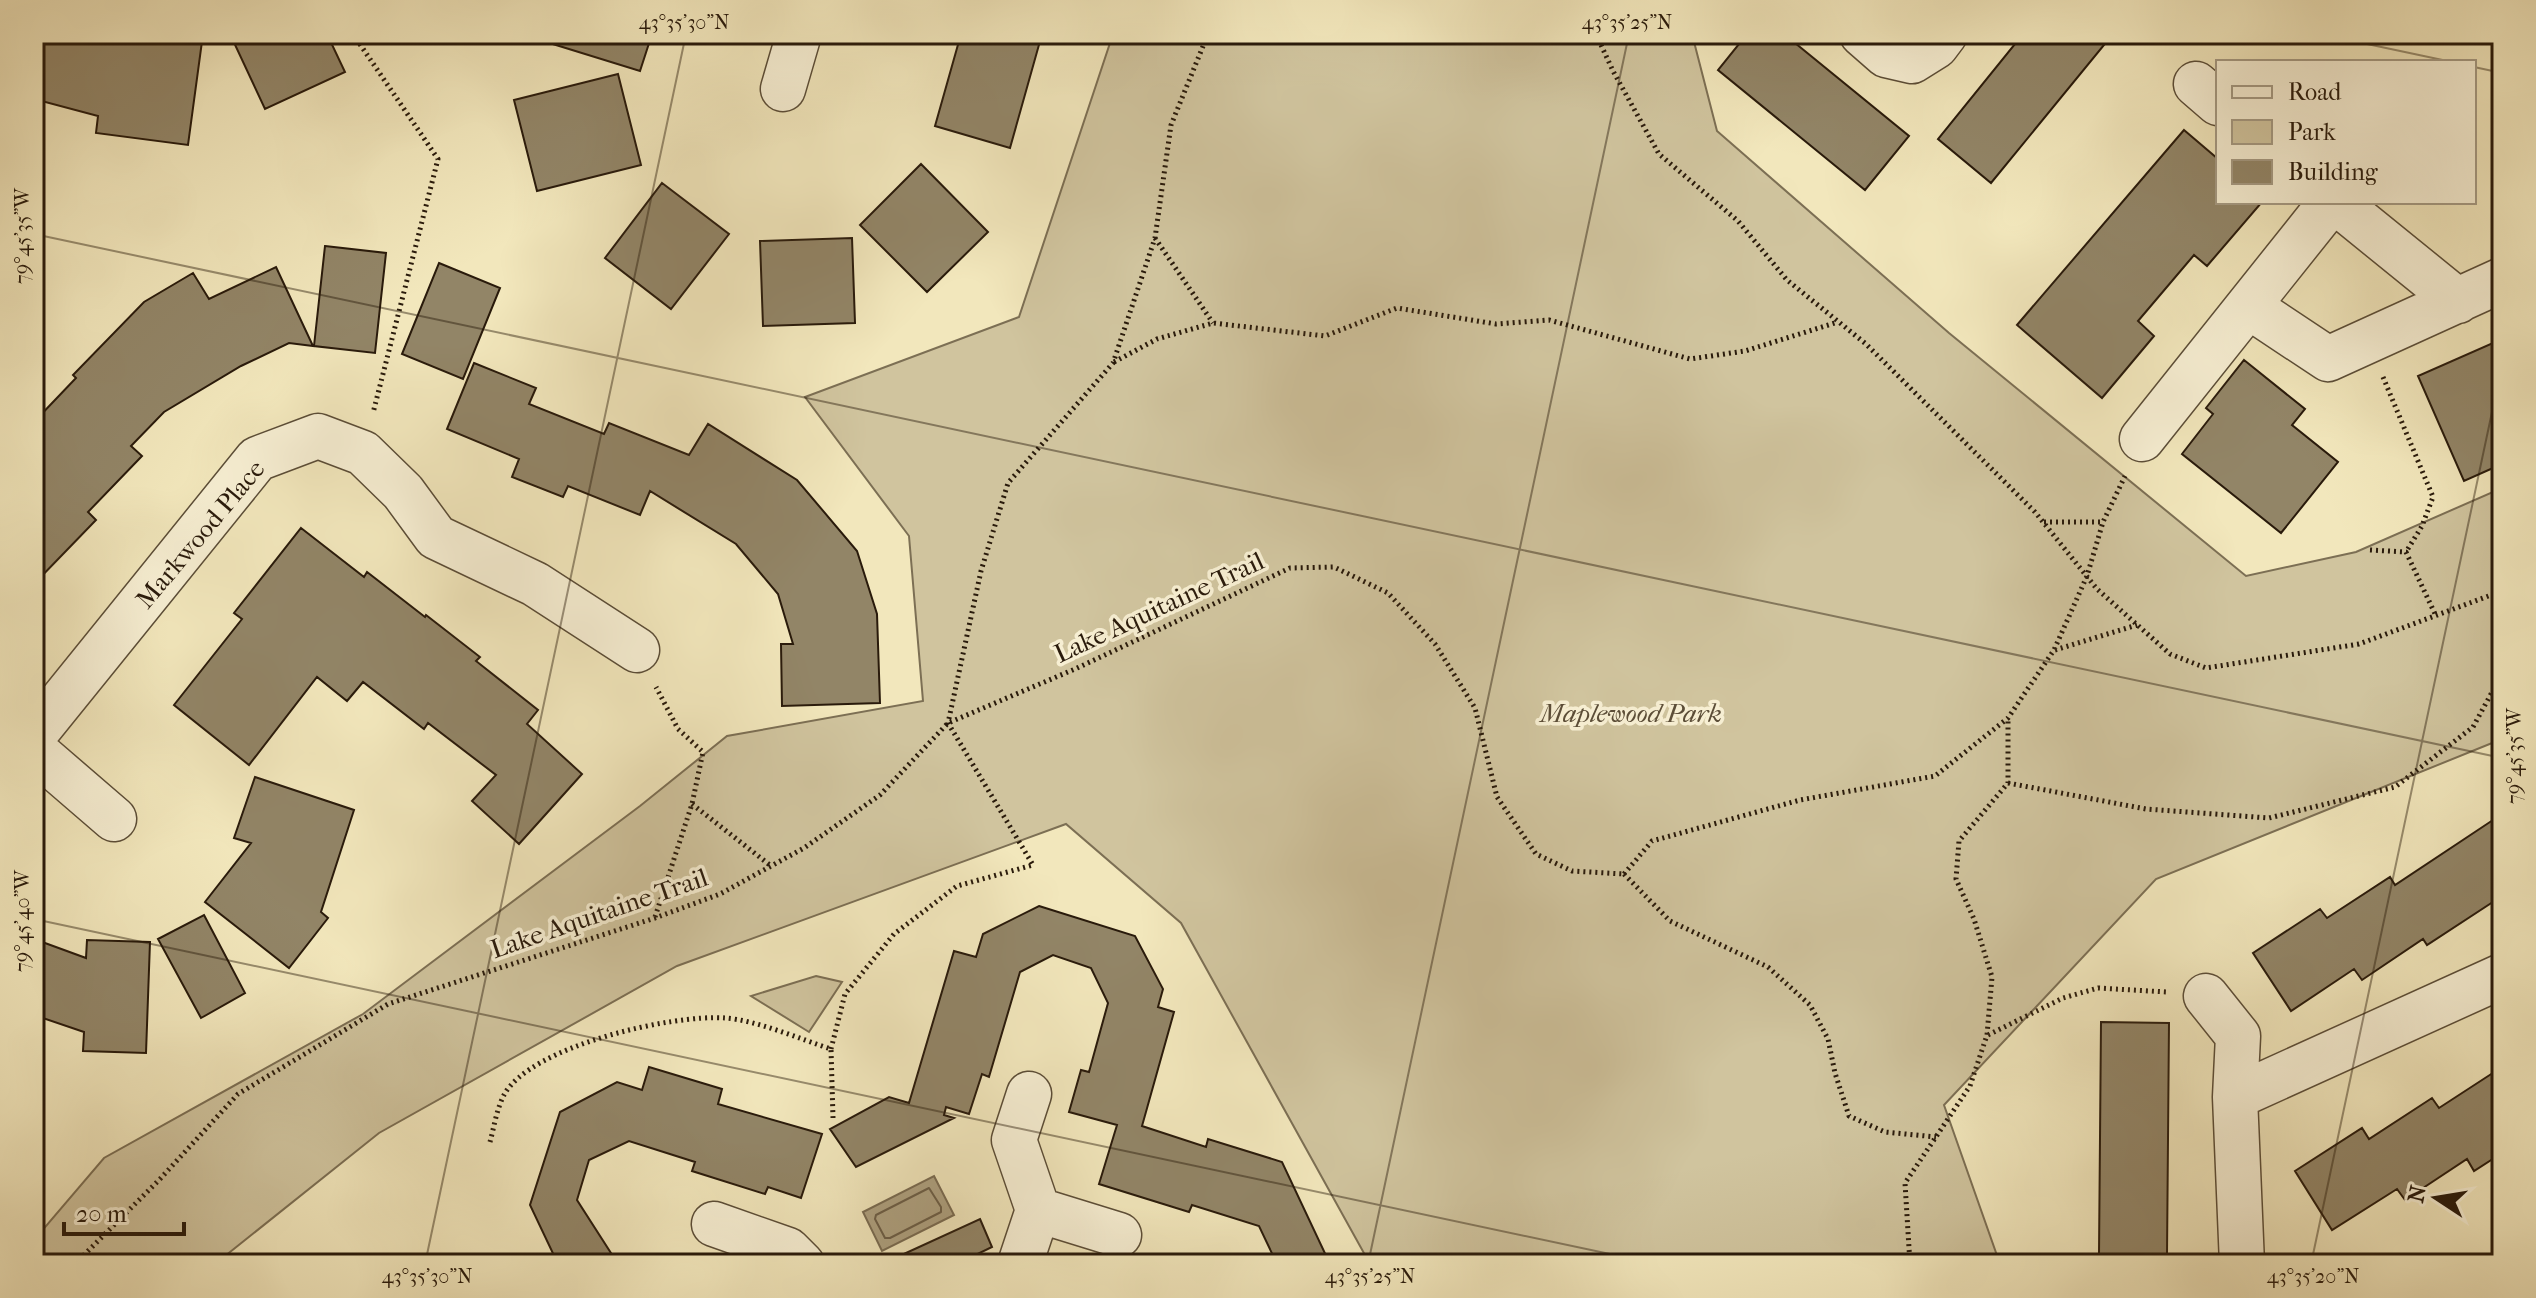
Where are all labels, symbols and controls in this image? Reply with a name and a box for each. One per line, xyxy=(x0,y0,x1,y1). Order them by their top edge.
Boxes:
text: 43°35'30"N xyxy=(639,11,729,34)
text: 43°35'25"N xyxy=(1582,11,1672,34)
legend xyxy=(2216,60,2476,204)
text: Road xyxy=(2288,78,2342,106)
text: Park xyxy=(2288,118,2336,146)
text: Building xyxy=(2288,158,2379,186)
text: 79°45'35"W xyxy=(11,187,34,284)
street label: Markwood Place xyxy=(129,454,272,615)
street label: Lake Aquitaine Trail xyxy=(1049,545,1269,670)
park label: Maplewood Park xyxy=(1538,698,1722,729)
text: 79°45'35"W xyxy=(2503,707,2526,804)
street label: Lake Aquitaine Trail xyxy=(486,862,712,965)
text: 79°45'40"W xyxy=(11,869,34,972)
north arrow xyxy=(2396,1158,2476,1238)
text: N xyxy=(2403,1183,2432,1205)
scale bar xyxy=(64,1186,184,1236)
text: 20 m xyxy=(76,1200,127,1228)
text: 43°35'30"N xyxy=(382,1265,472,1288)
text: 43°35'25"N xyxy=(1325,1265,1415,1288)
text: 43°35'20"N xyxy=(2267,1265,2359,1288)

